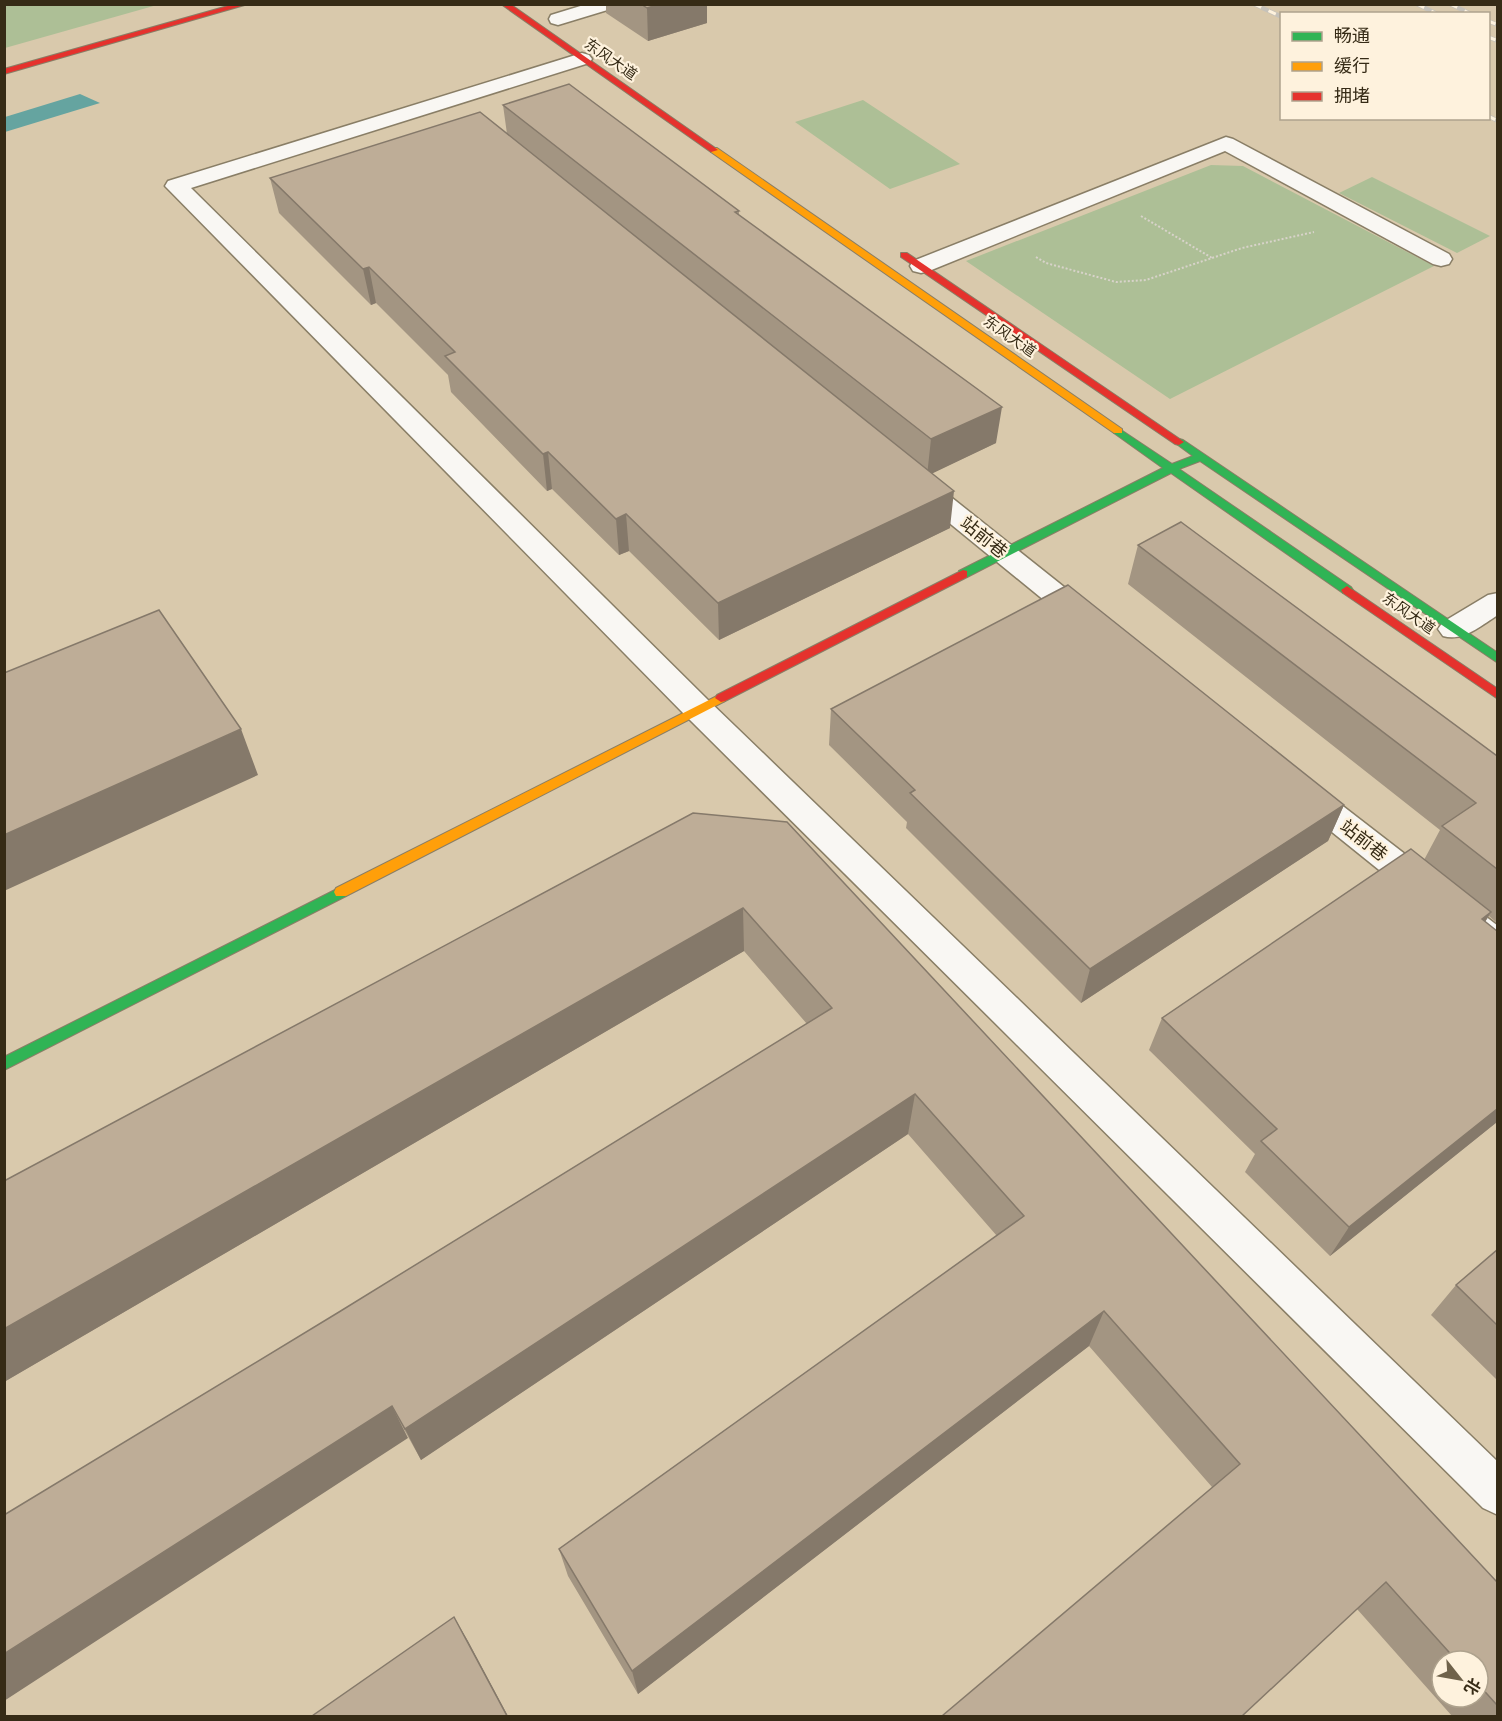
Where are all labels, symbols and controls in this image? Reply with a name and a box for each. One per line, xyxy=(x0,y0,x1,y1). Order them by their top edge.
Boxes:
legend xyxy=(1280,12,1490,120)
text: 畅通 xyxy=(1334,25,1370,46)
street label: 东风大道 xyxy=(582,35,640,83)
text: 缓行 xyxy=(1334,55,1370,76)
text: 拥堵 xyxy=(1334,85,1370,106)
street label: 东风大道 xyxy=(981,312,1039,360)
street label: 站前巷 xyxy=(956,512,1012,562)
street label: 东风大道 xyxy=(1380,589,1438,637)
street label: 站前巷 xyxy=(1336,815,1392,865)
north arrow xyxy=(1430,1649,1490,1709)
text: 北 xyxy=(1461,1675,1485,1698)

